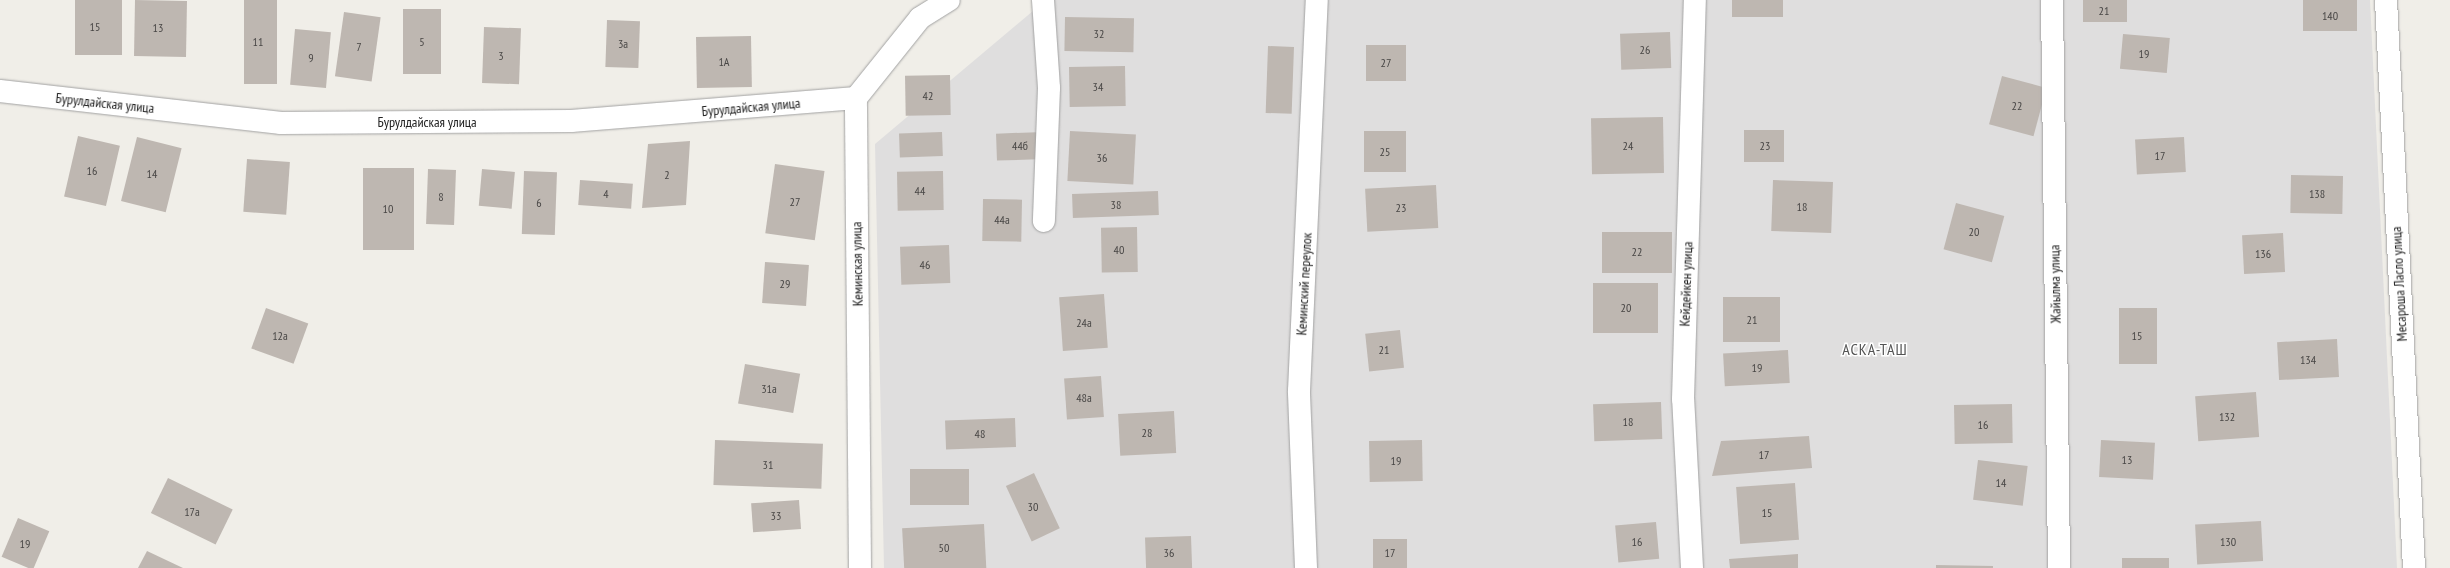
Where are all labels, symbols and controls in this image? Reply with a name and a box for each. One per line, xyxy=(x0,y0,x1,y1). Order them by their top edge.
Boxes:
house number: 21 xyxy=(2099,4,2109,18)
house number: 140 xyxy=(2322,9,2338,23)
house number: 15 xyxy=(90,20,100,34)
house number: 13 xyxy=(153,21,163,35)
house number: 32 xyxy=(1094,27,1104,41)
house number: 11 xyxy=(253,35,263,49)
house number: 5 xyxy=(419,35,425,49)
house number: 3а xyxy=(618,37,628,51)
house number: 7 xyxy=(356,40,362,54)
house number: 26 xyxy=(1640,43,1650,57)
house number: 19 xyxy=(2139,47,2149,61)
house number: 3 xyxy=(498,49,504,63)
house number: 9 xyxy=(308,51,314,65)
house number: 1А xyxy=(718,55,730,69)
house number: 27 xyxy=(1381,56,1391,70)
house number: 34 xyxy=(1093,80,1103,94)
street label: Бурулдайская улица xyxy=(55,89,155,117)
house number: 42 xyxy=(923,89,933,103)
street label: Бурулдайская улица xyxy=(701,94,801,120)
house number: 22 xyxy=(2012,99,2022,113)
street label: Бурулдайская улица xyxy=(377,114,477,130)
house number: 44б xyxy=(1012,139,1028,153)
house number: 24 xyxy=(1623,139,1633,153)
house number: 23 xyxy=(1760,139,1770,153)
house number: 25 xyxy=(1380,145,1390,159)
house number: 17 xyxy=(2155,149,2165,163)
house number: 36 xyxy=(1097,151,1107,165)
house number: 16 xyxy=(87,164,97,178)
house number: 14 xyxy=(147,167,157,181)
house number: 2 xyxy=(664,168,670,182)
house number: 44 xyxy=(915,184,925,198)
house number: 4 xyxy=(603,187,609,201)
house number: 138 xyxy=(2309,187,2325,201)
house number: 8 xyxy=(438,190,444,204)
house number: 27 xyxy=(790,195,800,209)
house number: 6 xyxy=(536,196,542,210)
house number: 38 xyxy=(1111,198,1121,212)
house number: 18 xyxy=(1797,200,1807,214)
house number: 23 xyxy=(1396,201,1406,215)
house number: 10 xyxy=(383,202,393,216)
house number: 44а xyxy=(994,213,1010,227)
street label: Кеминская улица xyxy=(848,222,866,306)
house number: 20 xyxy=(1969,225,1979,239)
street label: Месароша Ласло улица xyxy=(2388,226,2410,342)
street label: Кеминский переулок xyxy=(1293,232,1315,336)
street label: Кейдейкен улица xyxy=(1676,241,1696,327)
house number: 40 xyxy=(1114,243,1124,257)
street label: Жайылма улица xyxy=(2046,244,2064,324)
house number: 22 xyxy=(1632,245,1642,259)
house number: 136 xyxy=(2255,247,2271,261)
house number: 46 xyxy=(920,258,930,272)
house number: 29 xyxy=(780,277,790,291)
house number: 20 xyxy=(1621,301,1631,315)
house number: 21 xyxy=(1747,313,1757,327)
house number: 24а xyxy=(1076,316,1092,330)
house number: 12а xyxy=(272,329,288,343)
house number: 15 xyxy=(2132,329,2142,343)
district label: АСКА-ТАШ xyxy=(1842,339,1908,359)
house number: 21 xyxy=(1379,343,1389,357)
house number: 134 xyxy=(2300,353,2316,367)
house number: 19 xyxy=(1752,361,1762,375)
house number: 31а xyxy=(761,382,777,396)
house number: 48а xyxy=(1076,391,1092,405)
house number: 132 xyxy=(2219,410,2235,424)
house number: 18 xyxy=(1623,415,1633,429)
house number: 16 xyxy=(1978,418,1988,432)
house number: 28 xyxy=(1142,426,1152,440)
house number: 48 xyxy=(975,427,985,441)
house number: 17 xyxy=(1759,448,1769,462)
house number: 13 xyxy=(2122,453,2132,467)
house number: 19 xyxy=(1391,454,1401,468)
house number: 31 xyxy=(763,458,773,472)
house number: 14 xyxy=(1996,476,2006,490)
house number: 30 xyxy=(1028,500,1038,514)
house number: 17а xyxy=(184,505,200,519)
house number: 15 xyxy=(1762,506,1772,520)
house number: 33 xyxy=(771,509,781,523)
house number: 16 xyxy=(1632,535,1642,549)
house number: 130 xyxy=(2220,535,2236,549)
house number: 19 xyxy=(20,537,30,551)
house number: 50 xyxy=(939,541,949,555)
house number: 36 xyxy=(1164,546,1174,560)
house number: 17 xyxy=(1385,546,1395,560)

